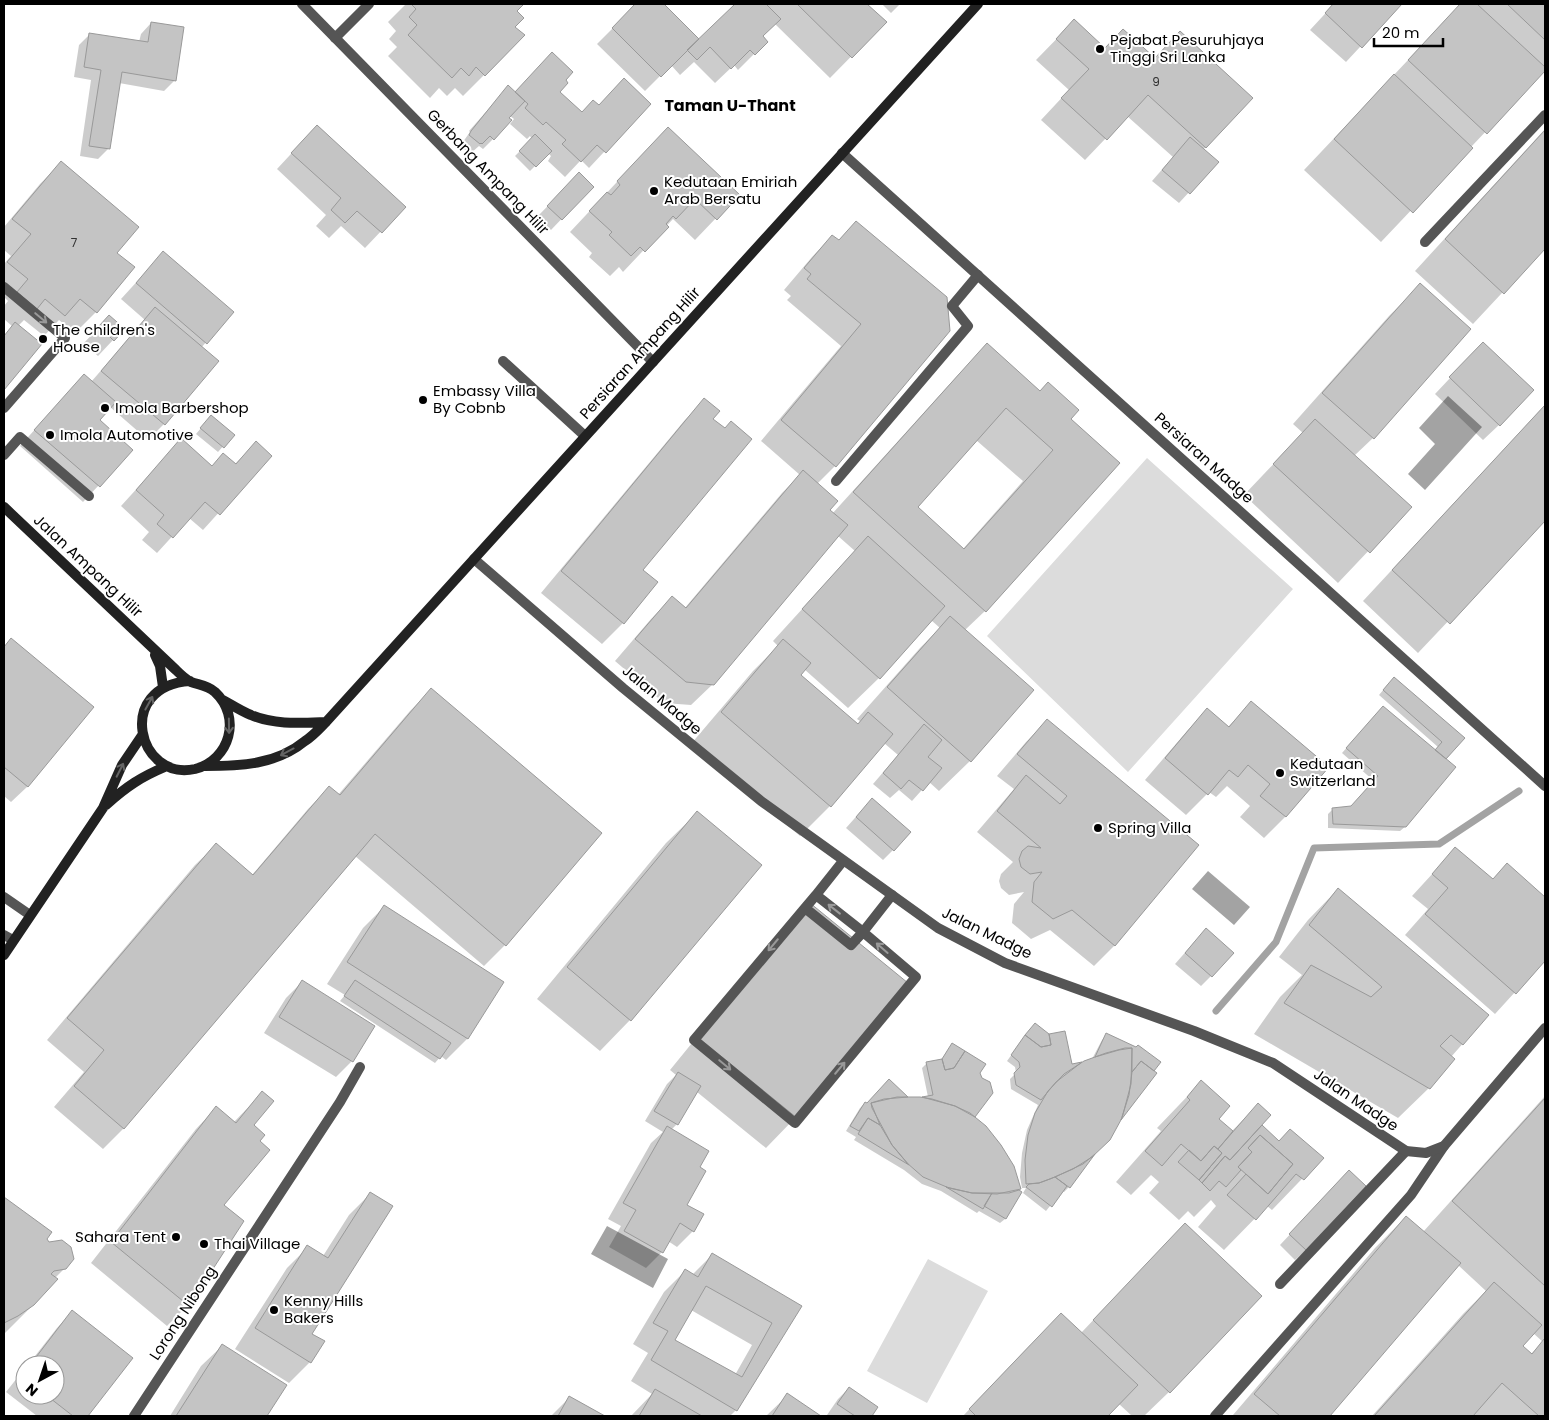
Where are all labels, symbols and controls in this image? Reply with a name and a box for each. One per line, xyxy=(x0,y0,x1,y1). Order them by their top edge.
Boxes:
scale bar xyxy=(1374,15,1443,47)
text: 20 m xyxy=(1382,22,1420,43)
place label: Pejabat Pesuruhjaya Tinggi Sri Lanka xyxy=(1110,29,1264,67)
marker: Pejabat Pesuruhjaya Tinggi Sri Lanka xyxy=(1094,43,1106,55)
house number: 9 xyxy=(1152,73,1160,90)
district label: Taman U-Thant xyxy=(664,94,796,117)
street label: Gerbang Ampang Hilir xyxy=(423,104,554,239)
place label: Kedutaan Emiriah Arab Bersatu xyxy=(664,171,797,209)
marker: Kedutaan Emiriah Arab Bersatu xyxy=(648,185,660,197)
house number: 7 xyxy=(71,234,78,251)
street label: Persiaran Ampang Hilir xyxy=(575,282,705,423)
one-way arrow xyxy=(34,313,47,324)
place label: The children's House xyxy=(53,319,155,357)
marker: The children's House xyxy=(37,333,49,345)
place label: Embassy Villa By Cobnb xyxy=(433,380,536,418)
marker: Embassy Villa By Cobnb xyxy=(417,394,429,406)
place label: Imola Barbershop xyxy=(115,397,249,418)
marker: Imola Barbershop xyxy=(99,402,111,414)
street label: Persiaran Madge xyxy=(1150,407,1259,508)
place label: Imola Automotive xyxy=(60,424,193,445)
marker: Imola Automotive xyxy=(44,429,56,441)
street label: Jalan Ampang Hilir xyxy=(29,509,148,622)
street label: Jalan Madge xyxy=(618,660,707,739)
one-way arrow xyxy=(144,695,154,710)
one-way arrow xyxy=(224,718,234,734)
one-way arrow xyxy=(280,747,295,757)
place label: Kedutaan Switzerland xyxy=(1290,753,1376,791)
one-way arrow xyxy=(115,762,125,777)
marker: Kedutaan Switzerland xyxy=(1274,767,1286,779)
place label: Spring Villa xyxy=(1108,817,1191,838)
marker: Spring Villa xyxy=(1092,822,1104,834)
street label: Jalan Madge xyxy=(938,902,1036,964)
one-way arrow xyxy=(828,903,841,914)
one-way arrow xyxy=(768,939,779,952)
one-way arrow xyxy=(876,943,889,954)
one-way arrow xyxy=(718,1059,731,1071)
one-way arrow xyxy=(835,1062,846,1075)
street label: Jalan Madge xyxy=(1310,1063,1403,1136)
place label: Sahara Tent xyxy=(75,1226,166,1247)
marker: Sahara Tent xyxy=(170,1231,182,1243)
place label: Thai Village xyxy=(214,1233,300,1254)
marker: Thai Village xyxy=(198,1238,210,1250)
street label: Lorong Nibong xyxy=(144,1261,221,1364)
place label: Kenny Hills Bakers xyxy=(284,1290,363,1328)
marker: Kenny Hills Bakers xyxy=(268,1304,280,1316)
north arrow xyxy=(15,1355,65,1405)
text: N xyxy=(21,1379,42,1401)

